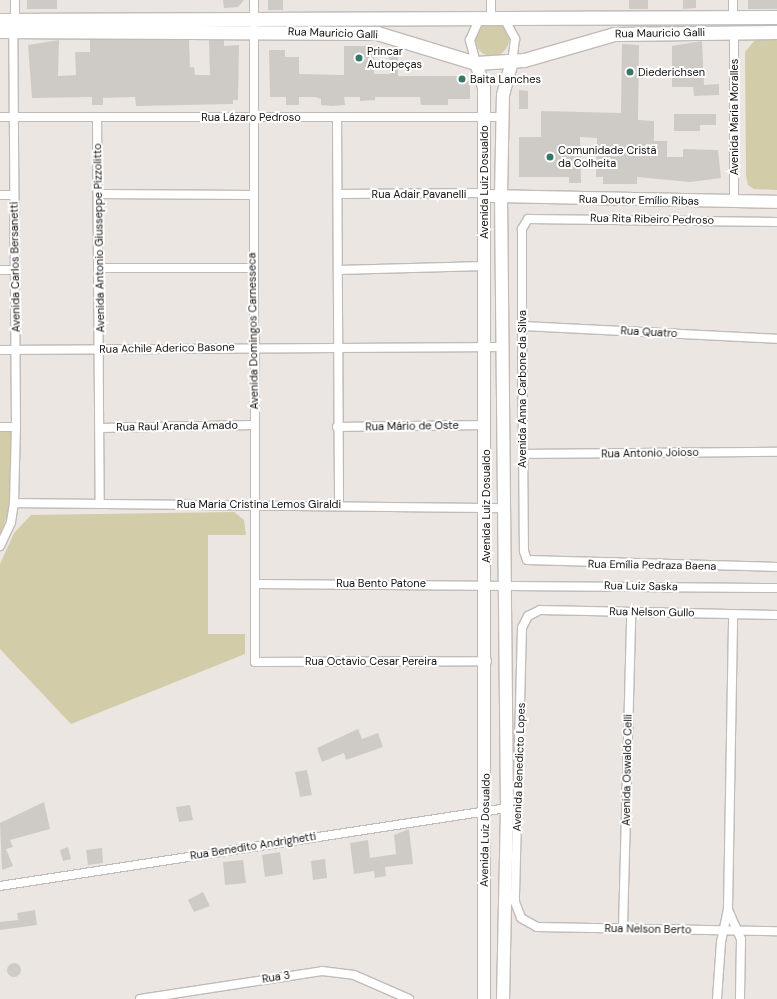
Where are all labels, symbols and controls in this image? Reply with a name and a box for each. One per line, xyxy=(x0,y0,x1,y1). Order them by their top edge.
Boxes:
street label: Rua Mauricio Galli xyxy=(288,25,378,41)
street label: Rua Mauricio Galli xyxy=(615,26,705,40)
place label: Princar Autopeças xyxy=(367,45,422,71)
marker: Princar Autopeças xyxy=(354,53,364,63)
street label: Avenida Maria Moralles xyxy=(727,59,741,175)
place label: Diederichsen xyxy=(638,65,705,79)
marker: Diederichsen xyxy=(625,67,635,77)
place label: Baita Lanches xyxy=(470,72,541,86)
marker: Baita Lanches xyxy=(457,74,467,84)
street label: Rua Lázaro Pedroso xyxy=(201,110,301,124)
street label: Avenida Luiz Dosualdo xyxy=(477,125,491,239)
street label: Avenida Antonio Giusseppe Pizzolitto xyxy=(91,143,107,333)
place label: Comunidade Cristã da Colheita xyxy=(558,144,657,170)
marker: Comunidade Cristã da Colheita xyxy=(545,152,555,162)
street label: Rua Adair Pavanelli xyxy=(372,187,466,201)
street label: Rua Doutor Emílio Ribas xyxy=(579,192,699,208)
street label: Avenida Carlos Bersanetti xyxy=(7,202,23,332)
street label: Rua Rita Ribeiro Pedroso xyxy=(590,211,714,227)
street label: Avenida Domingos Carnesseca xyxy=(245,252,261,410)
street label: Avenida Anna Carbone da Silva xyxy=(515,310,529,468)
street label: Rua Quatro xyxy=(620,324,678,340)
street label: Rua Achile Aderico Basone xyxy=(99,340,235,356)
street label: Rua Raul Aranda Amado xyxy=(116,418,238,434)
street label: Rua Mário de Oste xyxy=(365,419,459,433)
street label: Rua Antonio Joioso xyxy=(601,446,699,460)
street label: Avenida Luiz Dosualdo xyxy=(479,449,493,563)
street label: Rua Maria Cristina Lemos Giraldi xyxy=(177,497,341,511)
street label: Rua Emília Pedraza Baena xyxy=(588,557,716,573)
street label: Rua Bento Patone xyxy=(336,576,426,590)
street label: Rua Luiz Saska xyxy=(604,579,678,593)
street label: Rua Nelson Gullo xyxy=(609,605,695,619)
street label: Rua Octavio Cesar Pereira xyxy=(305,654,437,668)
street label: Avenida Benedicto Lopes xyxy=(510,702,528,832)
street label: Avenida Oswaldo Celli xyxy=(619,714,635,826)
street label: Avenida Luiz Dosualdo xyxy=(477,773,493,887)
street label: Rua Benedito Andrighetti xyxy=(189,830,317,862)
street label: Rua Nelson Berto xyxy=(604,922,692,936)
street label: Rua 3 xyxy=(261,968,291,986)

